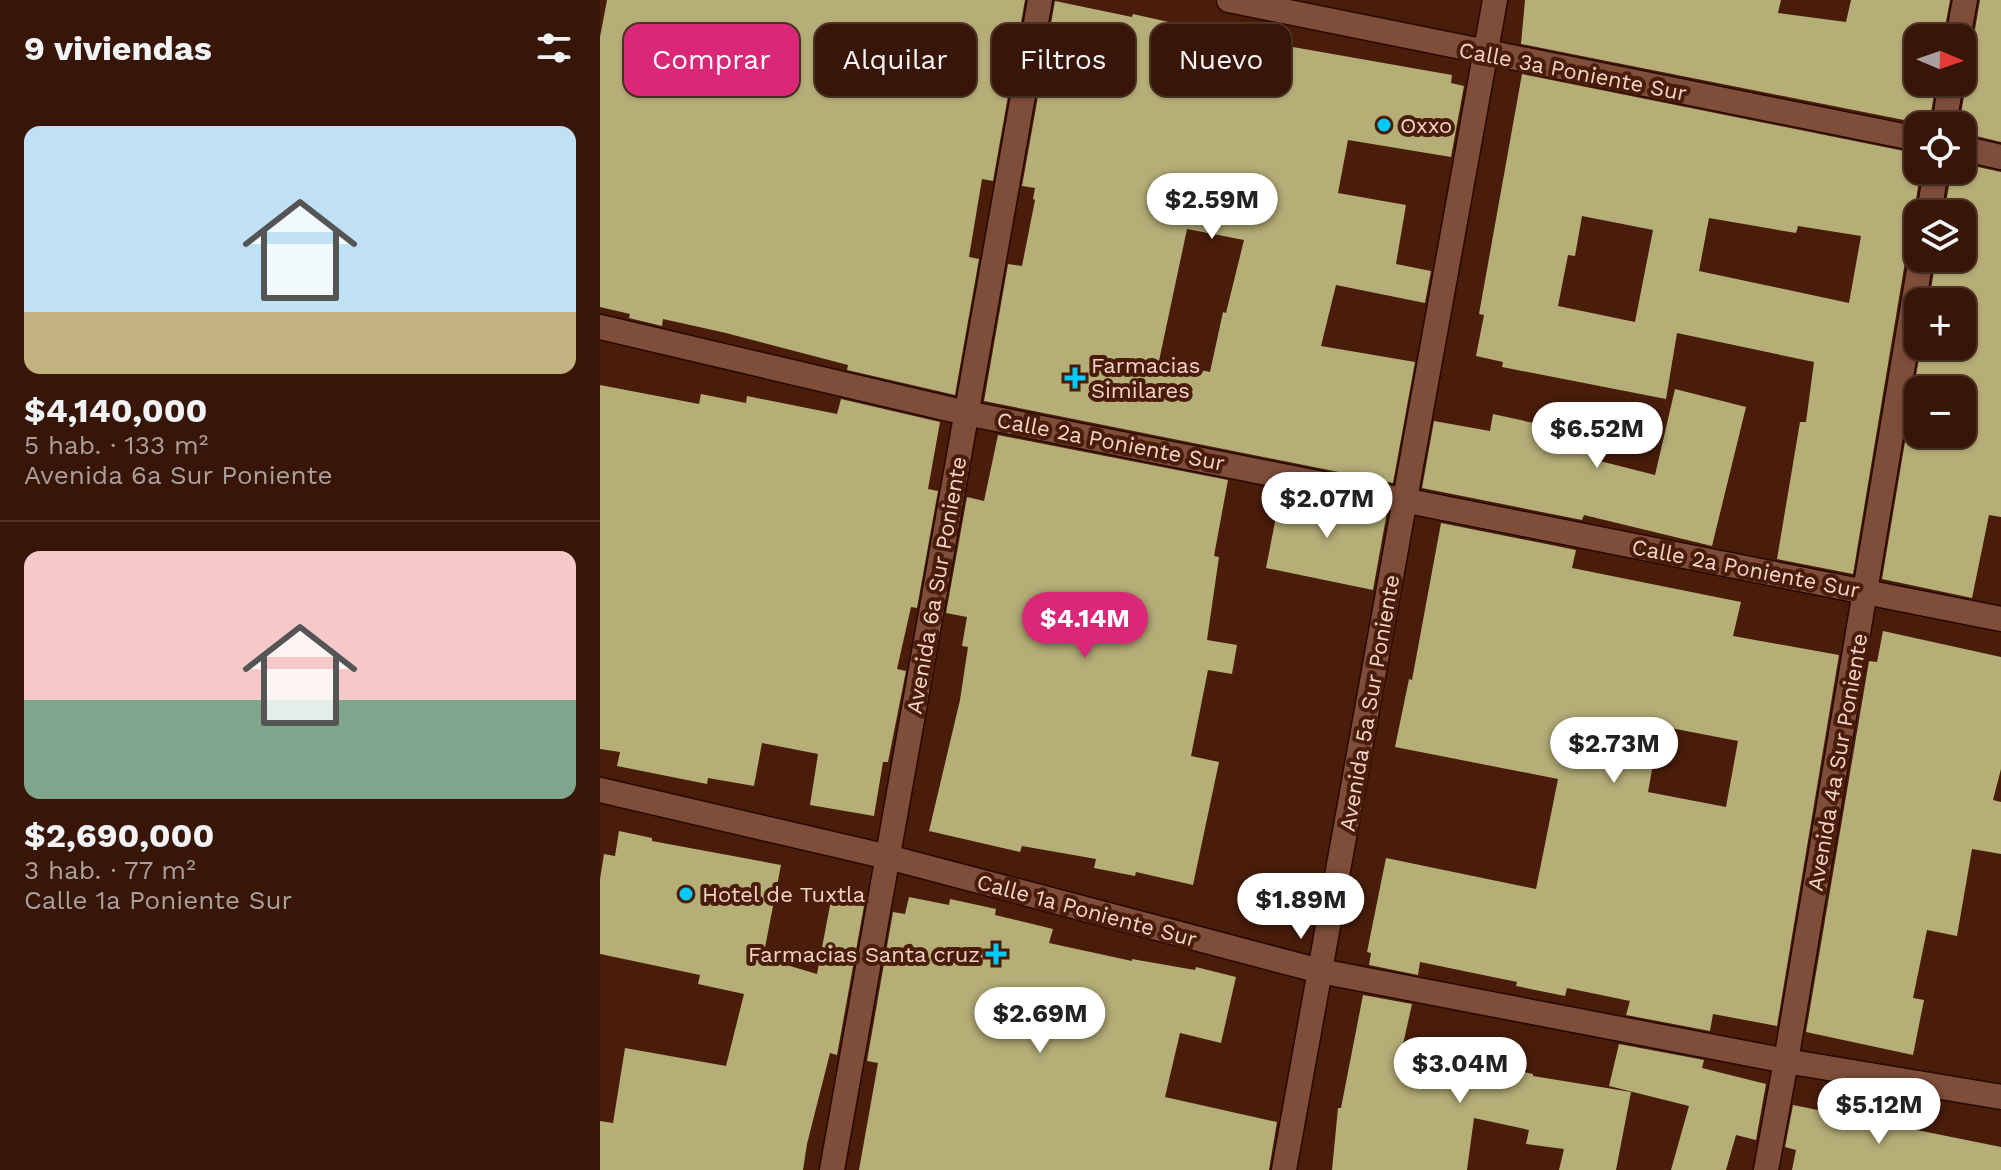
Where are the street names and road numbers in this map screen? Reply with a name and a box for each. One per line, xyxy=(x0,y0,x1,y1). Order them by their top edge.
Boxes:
street label: Calle 3a Poniente Sur xyxy=(1457,37,1689,106)
street label: Calle 2a Poniente Sur xyxy=(995,407,1227,476)
street label: Avenida 6a Sur Poniente xyxy=(902,454,971,716)
street label: Calle 2a Poniente Sur xyxy=(1630,534,1862,603)
street label: Avenida 5a Sur Poniente xyxy=(1335,573,1404,833)
street label: Avenida 4a Sur Poniente xyxy=(1803,631,1872,893)
street label: Calle 1a Poniente Sur xyxy=(974,869,1200,952)

